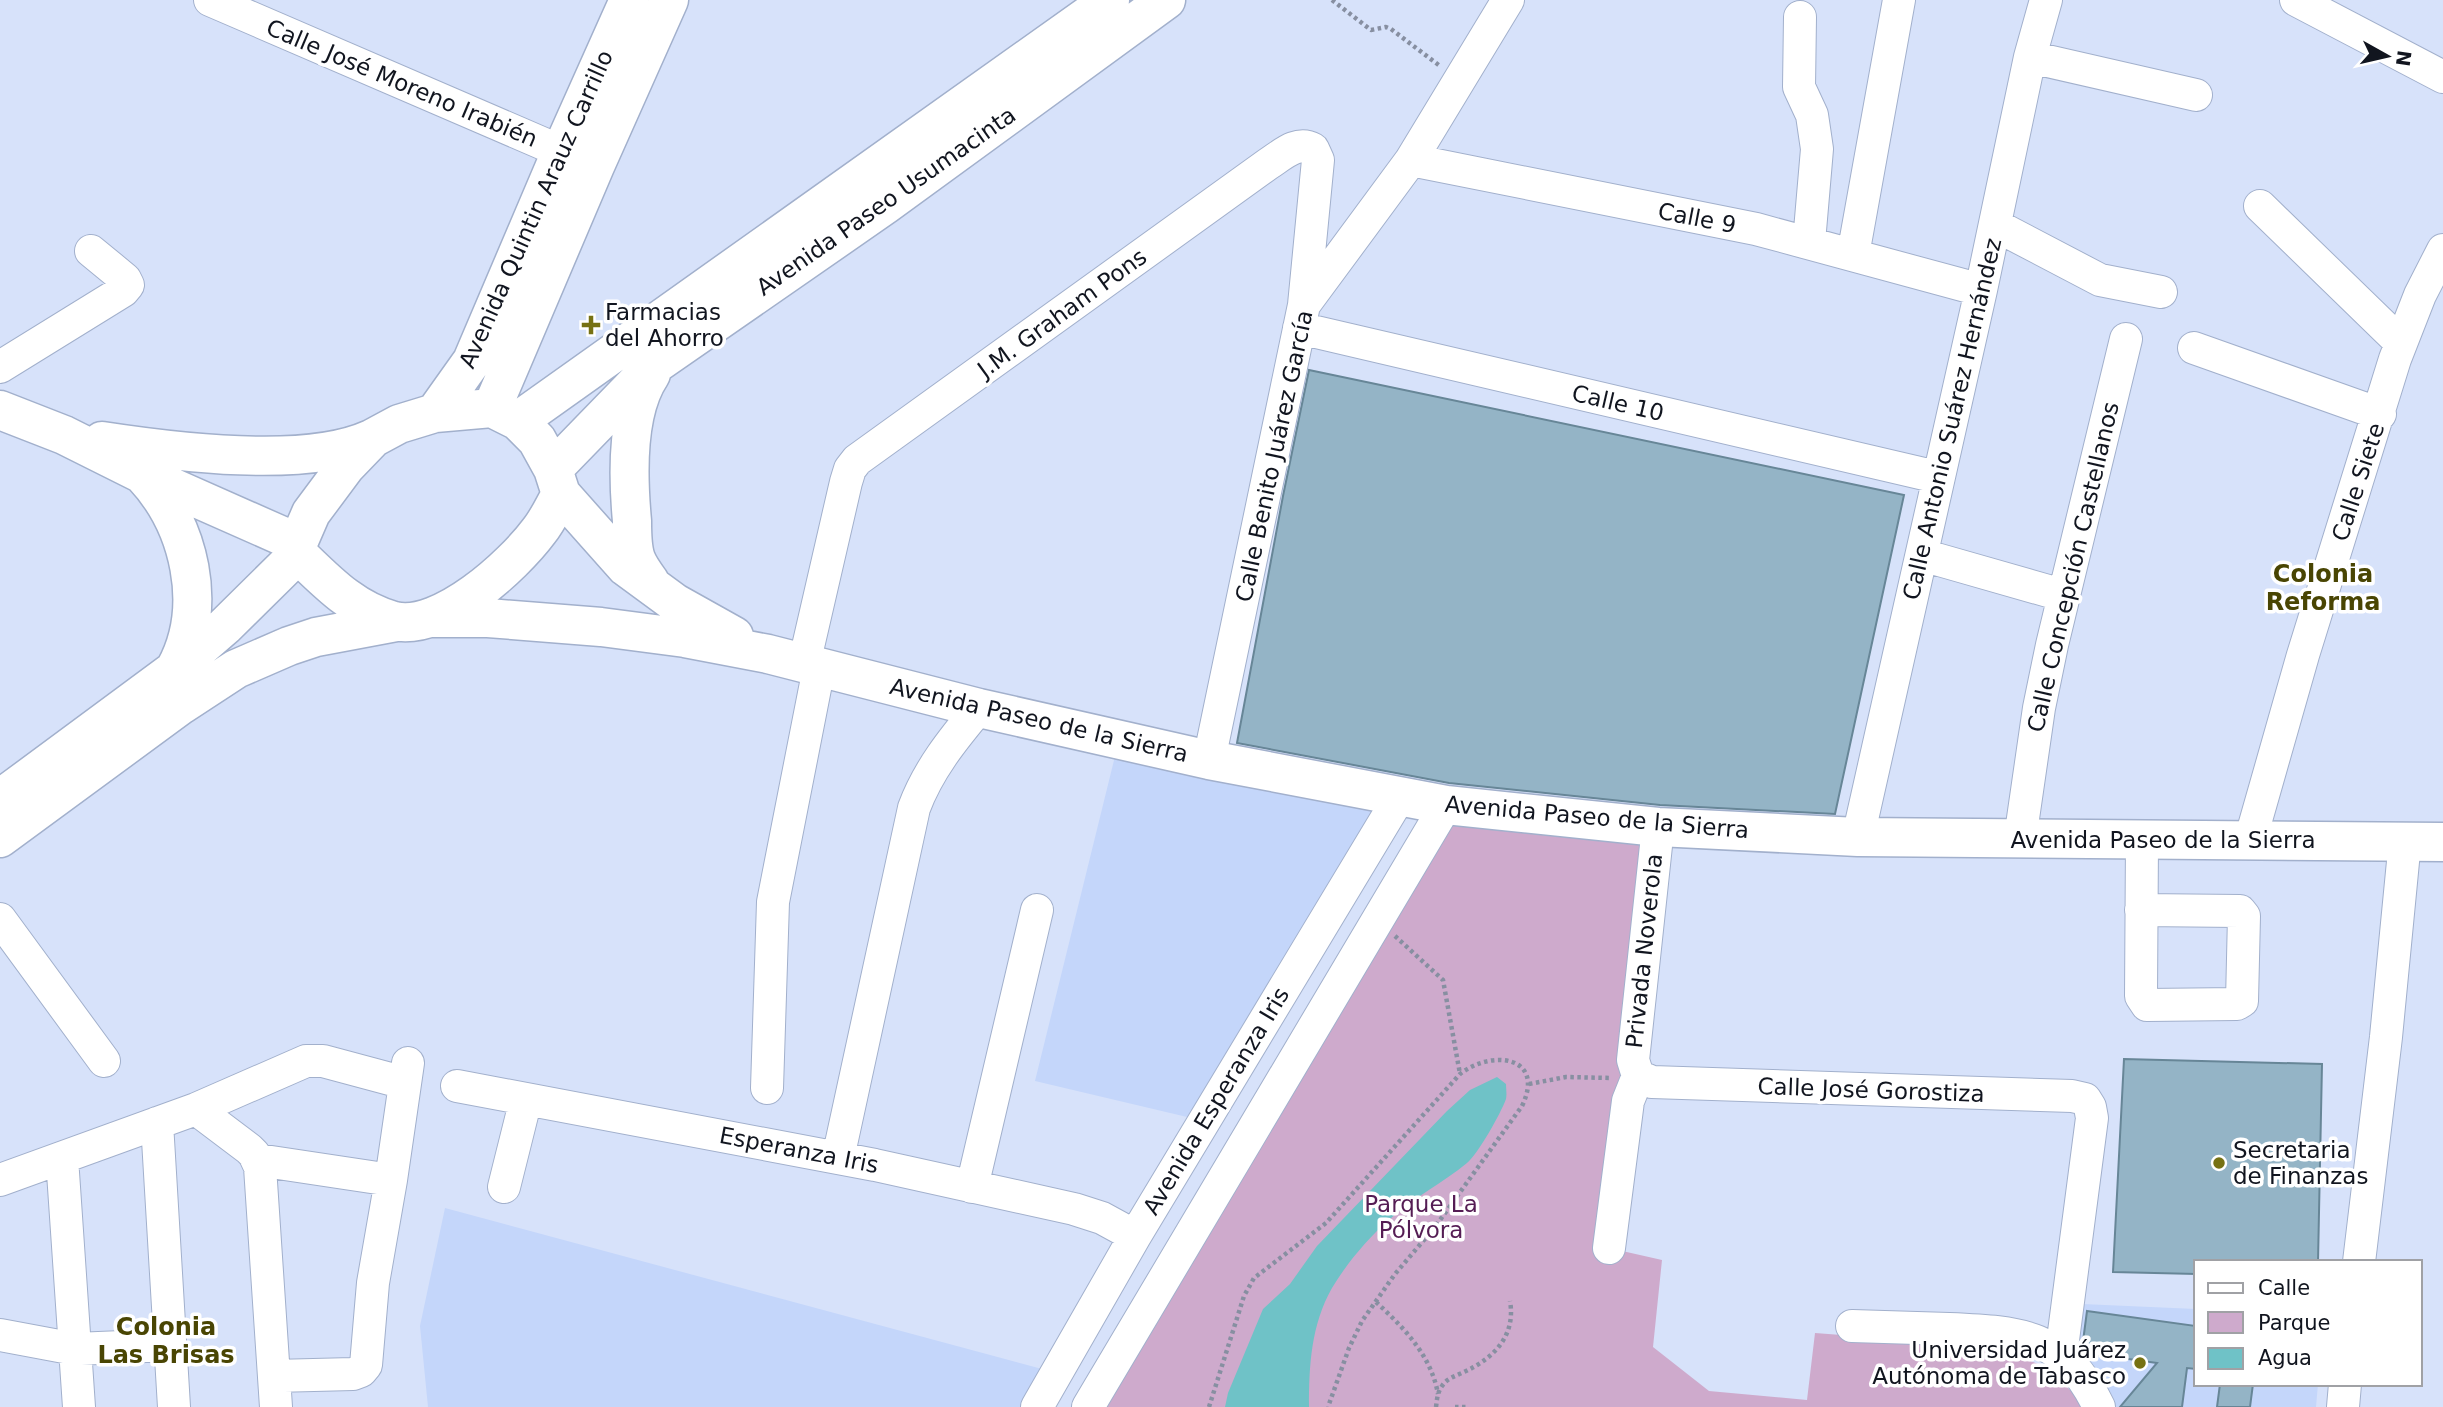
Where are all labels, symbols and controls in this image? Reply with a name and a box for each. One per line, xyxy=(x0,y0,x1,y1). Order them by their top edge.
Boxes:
street label: Calle José Moreno Irabién xyxy=(263,14,541,152)
north arrow xyxy=(2352,21,2422,91)
street label: Avenida Quintin Arauz Carrillo xyxy=(454,46,618,372)
text: N xyxy=(2392,49,2416,68)
street label: Avenida Paseo Usumacinta xyxy=(751,101,1021,301)
street label: Calle 9 xyxy=(1656,198,1738,238)
street label: Calle Antonio Suárez Hernández xyxy=(1898,236,2006,602)
street label: J.M. Graham Pons xyxy=(971,243,1151,384)
place label: Farmacias del Ahorro xyxy=(605,299,724,351)
street label: Calle Benito Juárez García xyxy=(1230,308,1318,604)
marker: Farmacias del Ahorro xyxy=(583,317,599,333)
street label: Calle 10 xyxy=(1569,380,1667,426)
street label: Calle Concepción Castellanos xyxy=(2022,399,2124,735)
street label: Calle Siete xyxy=(2327,420,2389,544)
district label: Colonia Reforma xyxy=(2266,560,2380,616)
street label: Avenida Paseo de la Sierra xyxy=(887,673,1191,767)
street label: Avenida Paseo de la Sierra xyxy=(1444,791,1750,843)
street label: Avenida Paseo de la Sierra xyxy=(2010,827,2316,853)
street label: Privada Noverola xyxy=(1621,852,1667,1050)
street label: Avenida Esperanza Iris xyxy=(1138,983,1294,1219)
street label: Calle José Gorostiza xyxy=(1757,1073,1985,1107)
street label: Esperanza Iris xyxy=(717,1122,881,1178)
place label: Secretaria de Finanzas xyxy=(2233,1137,2368,1189)
marker: Secretaria de Finanzas xyxy=(2211,1155,2227,1171)
park label: Parque La Pólvora xyxy=(1364,1191,1478,1243)
legend xyxy=(2194,1260,2422,1386)
text: Calle xyxy=(2258,1276,2310,1300)
text: Parque xyxy=(2258,1311,2330,1335)
district label: Colonia Las Brisas xyxy=(97,1313,235,1369)
place label: Universidad Juárez Autónoma de Tabasco xyxy=(1872,1337,2126,1389)
text: Agua xyxy=(2258,1346,2312,1370)
marker: Universidad Juárez Autónoma de Tabasco xyxy=(2132,1355,2148,1371)

